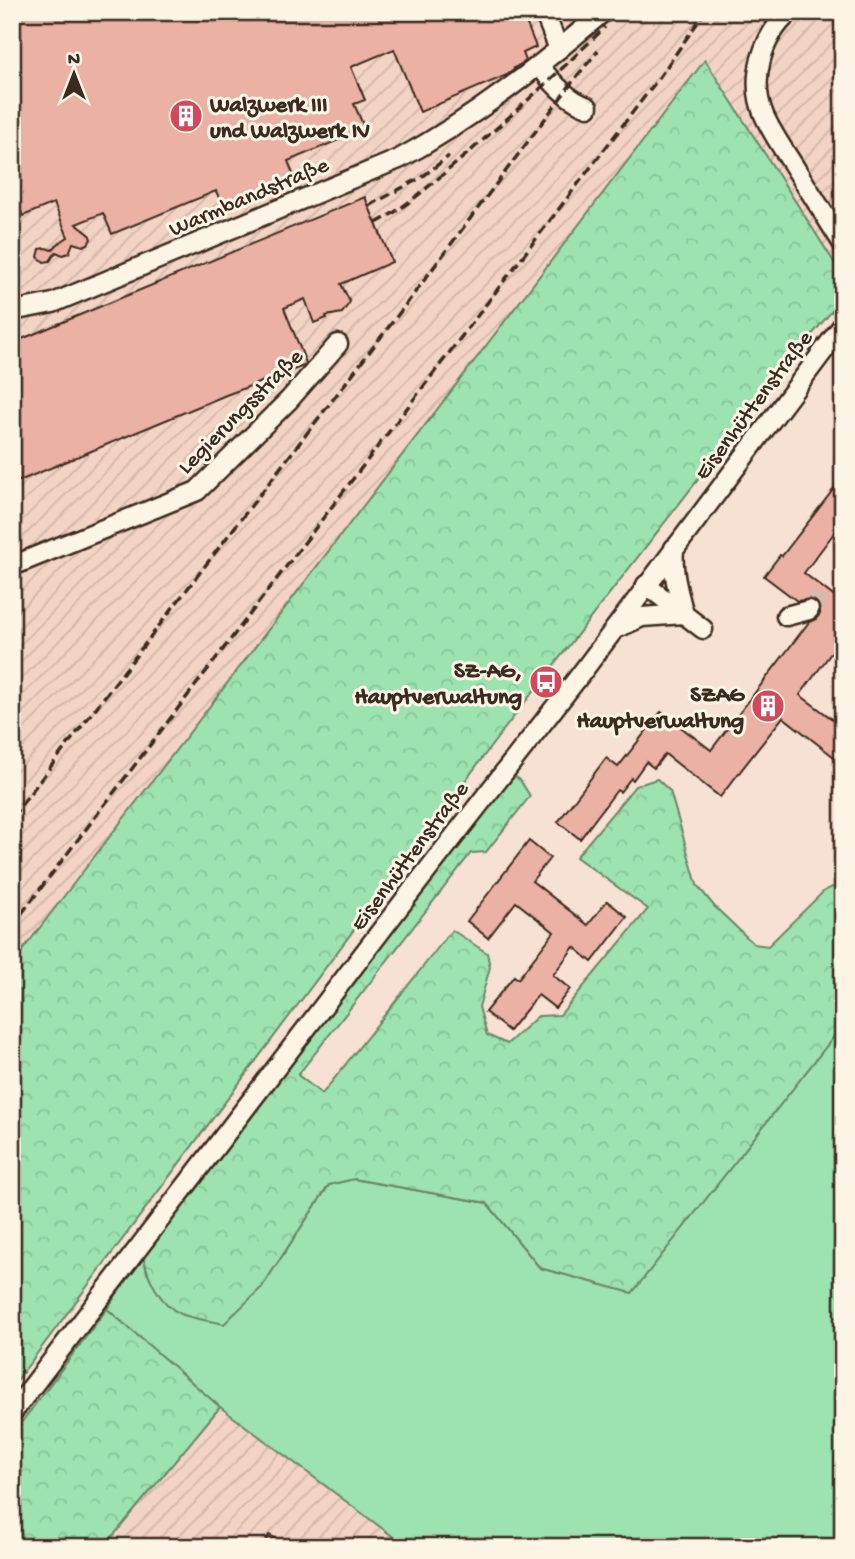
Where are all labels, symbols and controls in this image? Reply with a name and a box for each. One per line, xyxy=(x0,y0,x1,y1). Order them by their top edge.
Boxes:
north arrow xyxy=(38,38,108,108)
text: N xyxy=(68,49,80,72)
place label: Walzwerk III und Walzwerk IV xyxy=(209,93,370,146)
building icon: Walzwerk III und Walzwerk IV xyxy=(167,97,205,135)
street label: Warmbandstraße xyxy=(166,152,334,244)
street label: Eisenhüttenstraße xyxy=(690,325,820,486)
street label: Legierungsstraße xyxy=(173,343,311,481)
place label: SZ-AG, Hauptverwaltung xyxy=(355,659,522,712)
bus stop icon: SZ-AG, Hauptverwaltung xyxy=(527,663,565,701)
place label: SZAG Hauptverwaltung xyxy=(577,683,745,736)
building icon: SZAG Hauptverwaltung xyxy=(749,687,787,725)
street label: Eisenhüttenstraße xyxy=(346,776,476,937)

